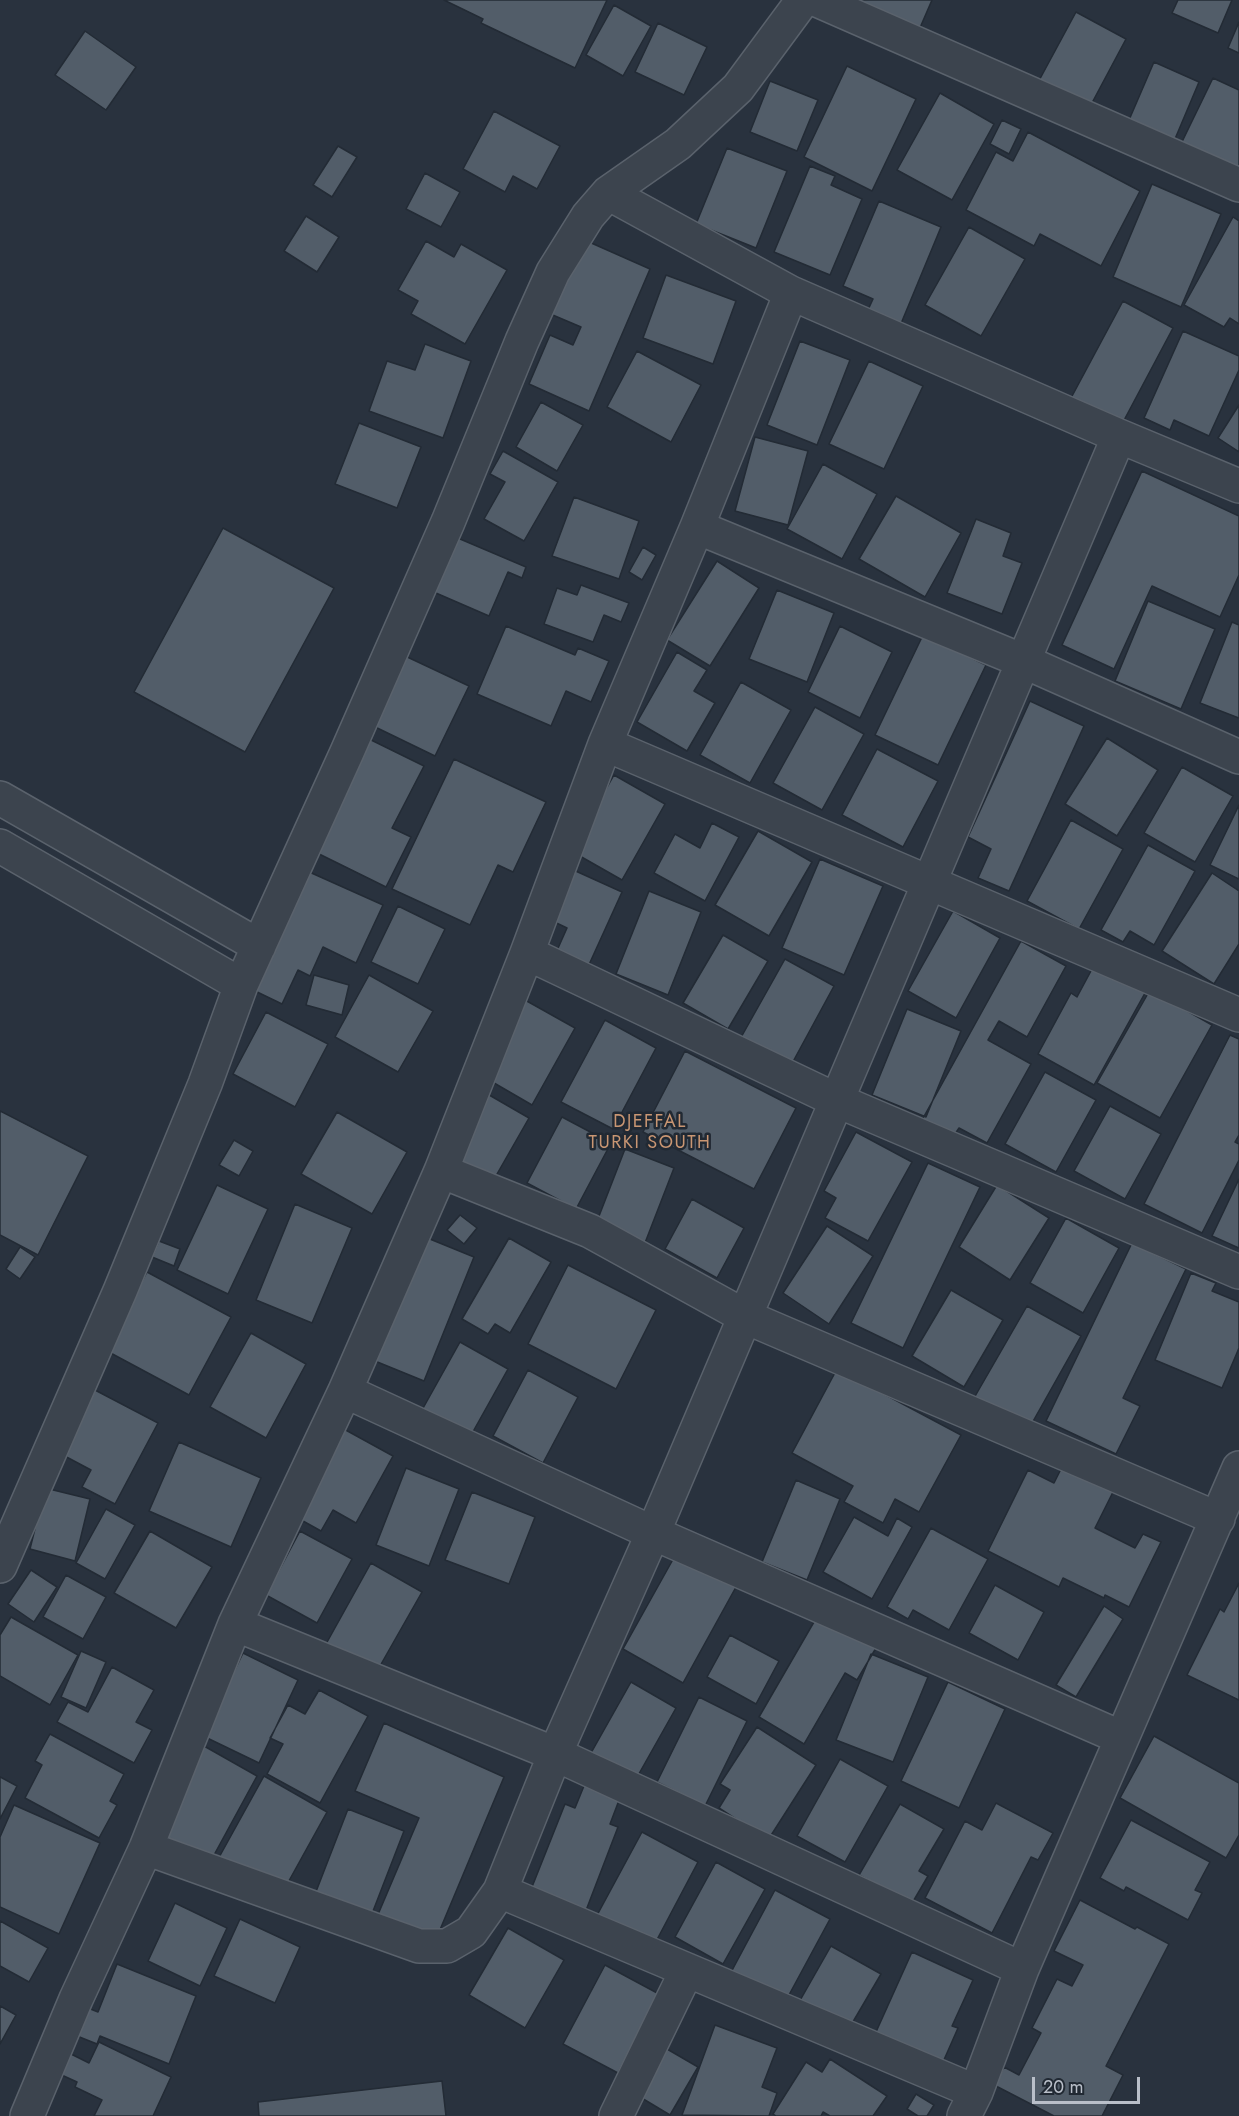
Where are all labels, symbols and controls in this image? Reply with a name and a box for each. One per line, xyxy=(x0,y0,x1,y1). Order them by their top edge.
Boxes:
district label: DJEFFAL TURKI SOUTH xyxy=(589,1112,711,1154)
scale bar xyxy=(1035,2065,1143,2103)
text: 20 m xyxy=(1043,2074,1083,2100)

